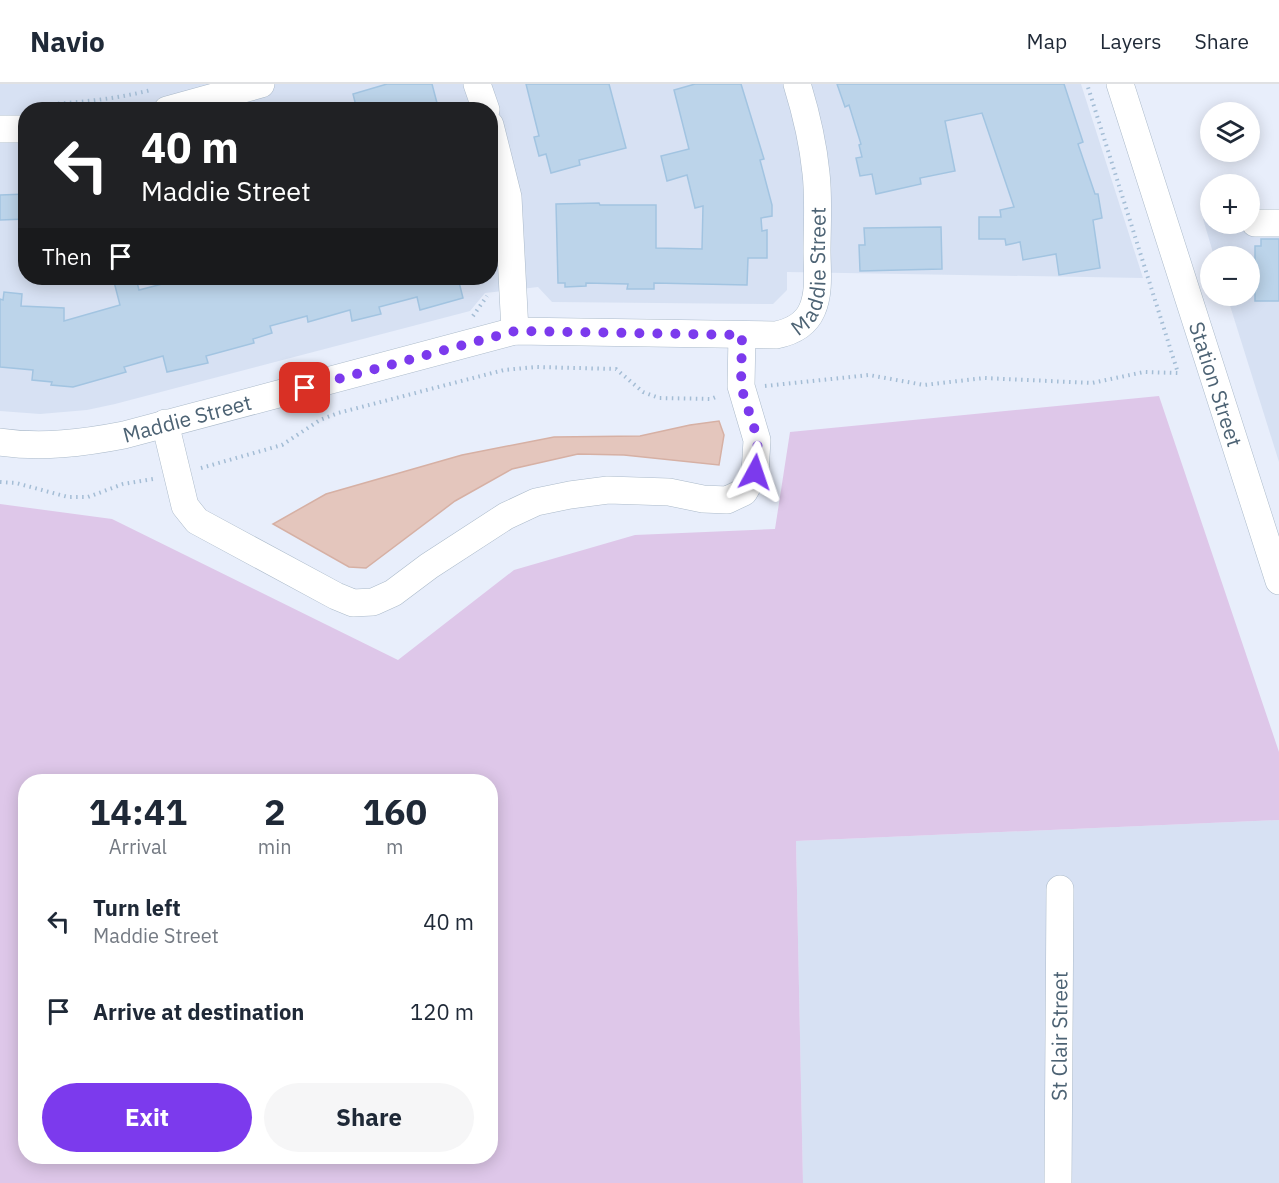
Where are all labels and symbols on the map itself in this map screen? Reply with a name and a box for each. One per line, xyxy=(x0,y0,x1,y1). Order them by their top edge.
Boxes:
street label: Maddie Street xyxy=(785,207,832,342)
street label: Station Street xyxy=(1183,318,1249,450)
pin xyxy=(279,362,330,413)
street label: Maddie Street xyxy=(120,388,254,449)
position arrow xyxy=(723,440,787,504)
street label: St Clair Street xyxy=(1045,971,1073,1101)

